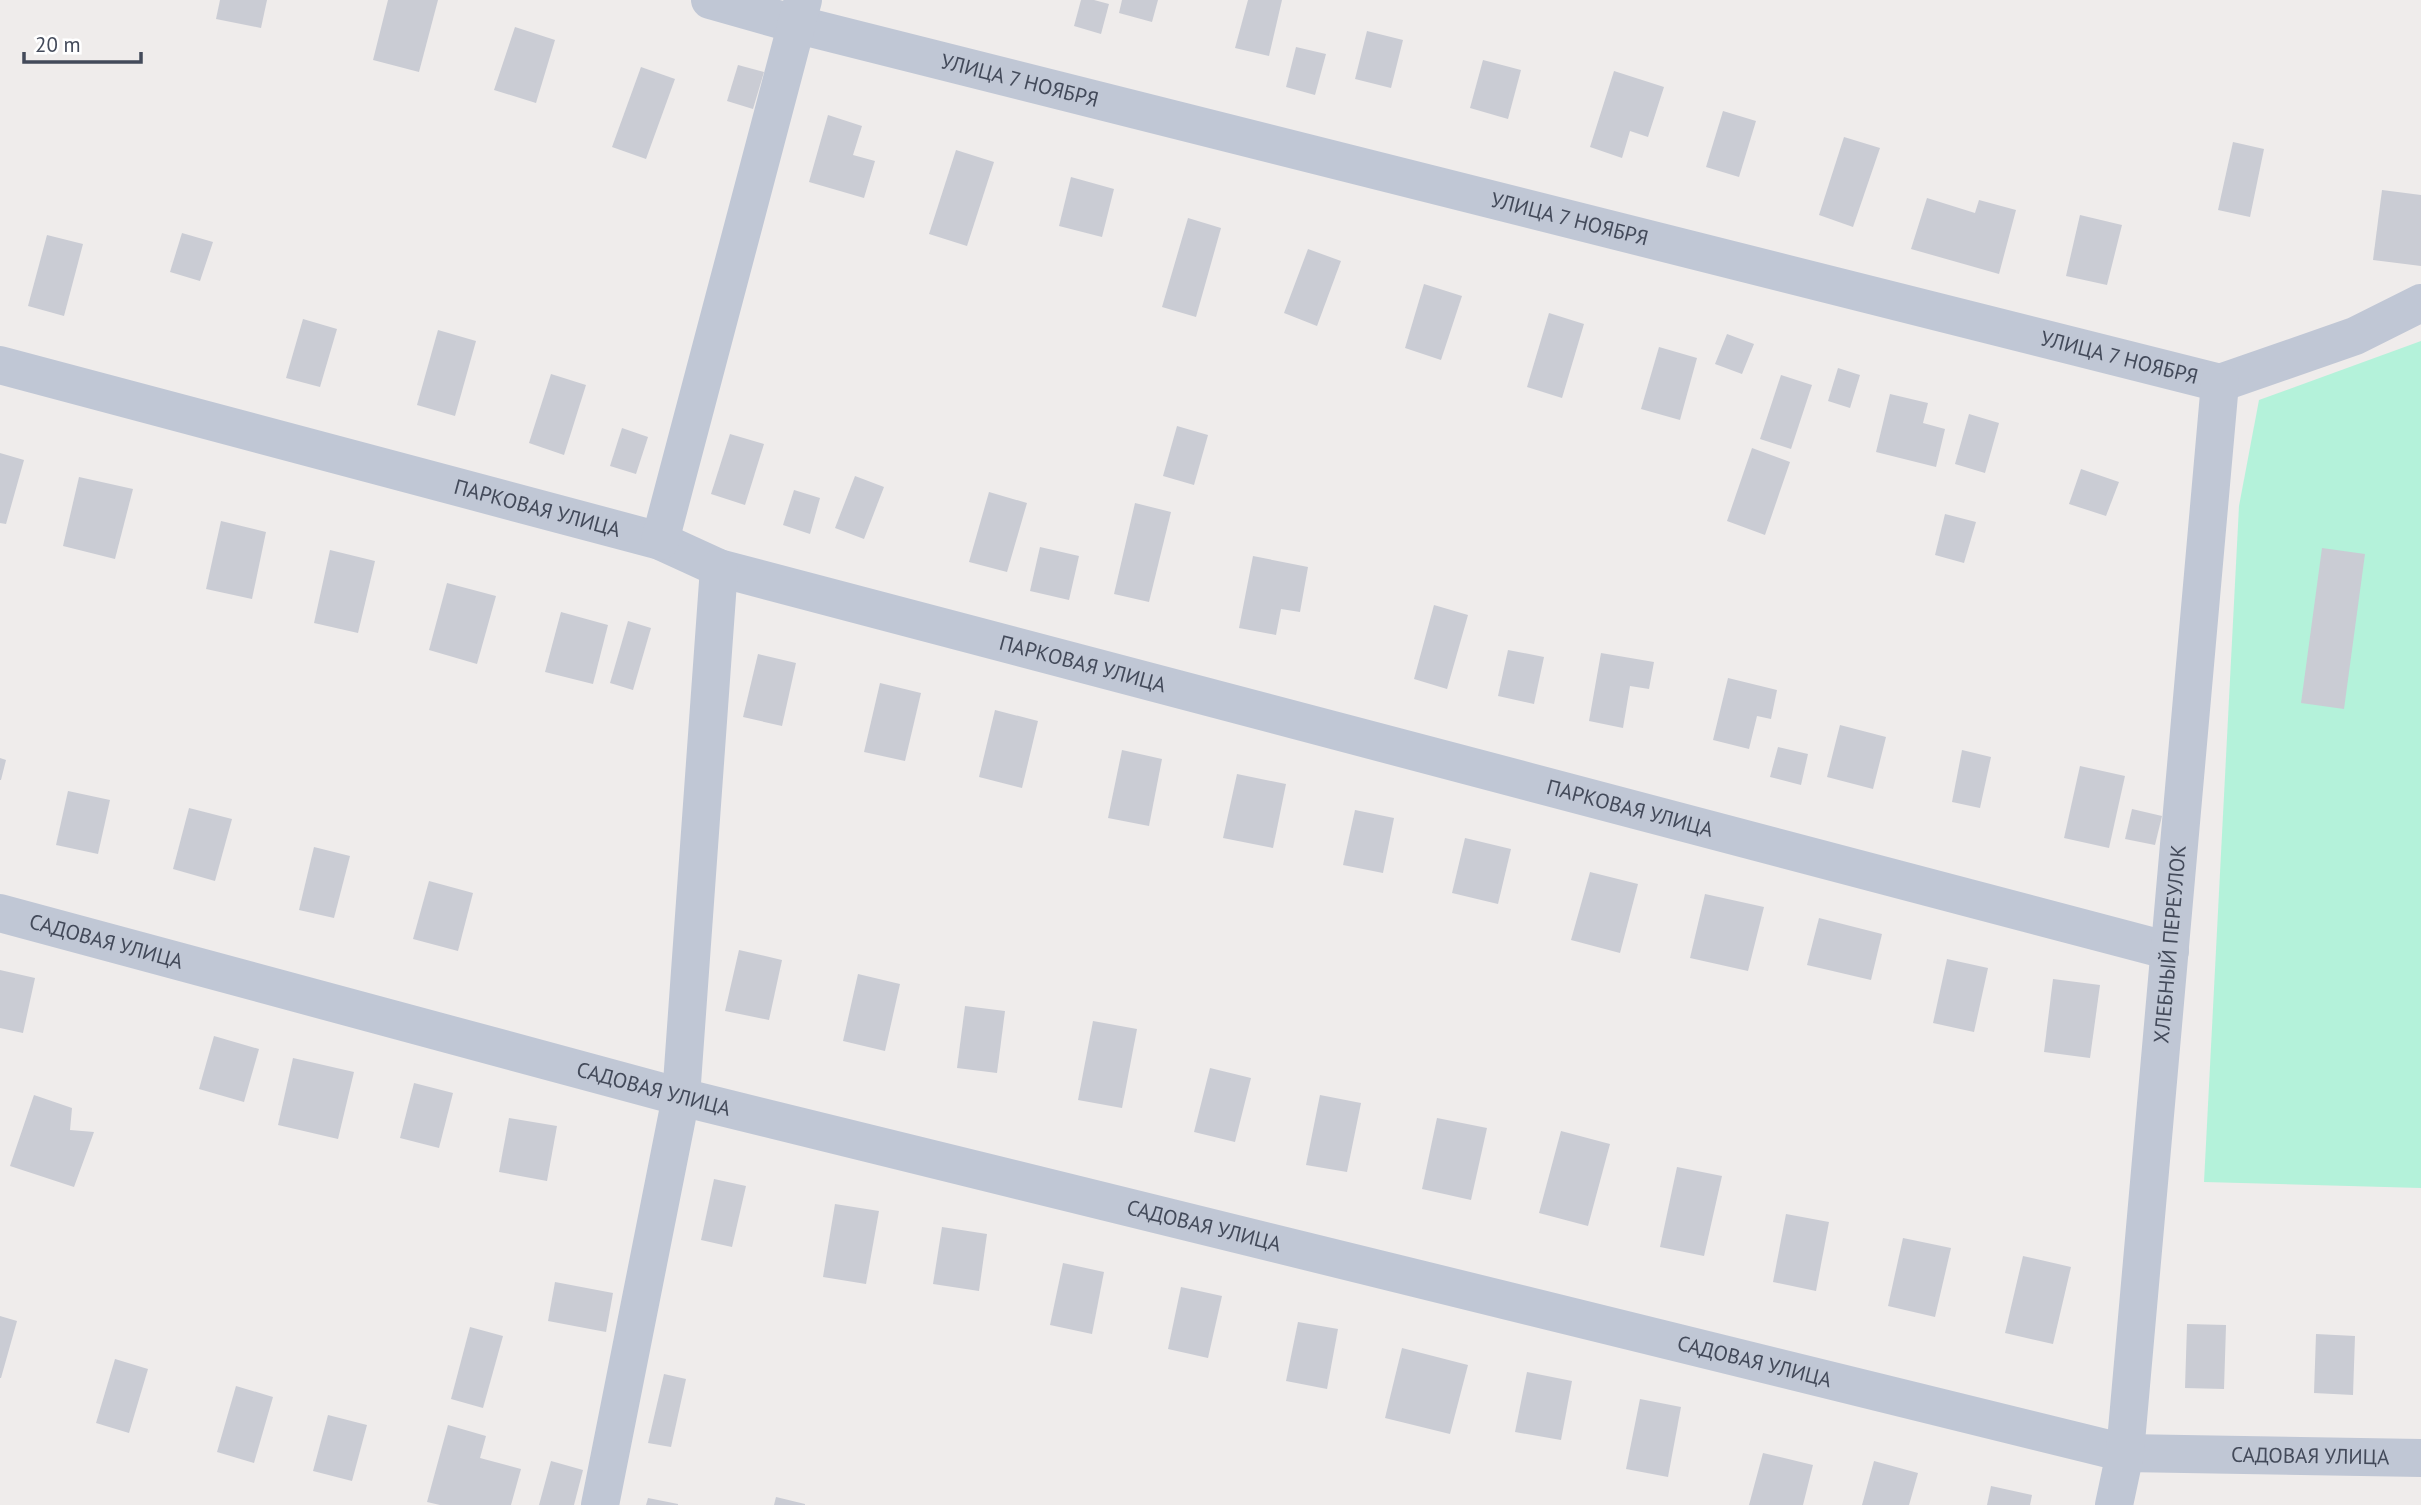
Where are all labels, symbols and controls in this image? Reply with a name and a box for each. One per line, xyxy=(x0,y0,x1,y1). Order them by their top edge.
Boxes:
scale bar xyxy=(24,21,142,65)
text: 20 m xyxy=(35,31,81,58)
street label: УЛИЦА 7 НОЯБРЯ xyxy=(938,47,1101,113)
street label: УЛИЦА 7 НОЯБРЯ xyxy=(1488,186,1651,251)
street label: УЛИЦА 7 НОЯБРЯ xyxy=(2038,324,2201,390)
street label: ПАРКОВАЯ УЛИЦА xyxy=(451,473,624,543)
street label: ПАРКОВАЯ УЛИЦА xyxy=(996,629,1170,699)
street label: ПАРКОВАЯ УЛИЦА xyxy=(1544,773,1717,843)
street label: ХЛЕБНЫЙ ПЕРЕУЛОК xyxy=(2147,844,2192,1044)
street label: САДОВАЯ УЛИЦА xyxy=(26,908,187,975)
street label: САДОВАЯ УЛИЦА xyxy=(574,1055,734,1122)
street label: САДОВАЯ УЛИЦА xyxy=(1124,1193,1285,1258)
street label: САДОВАЯ УЛИЦА xyxy=(1675,1329,1835,1393)
street label: САДОВАЯ УЛИЦА xyxy=(2231,1441,2390,1470)

